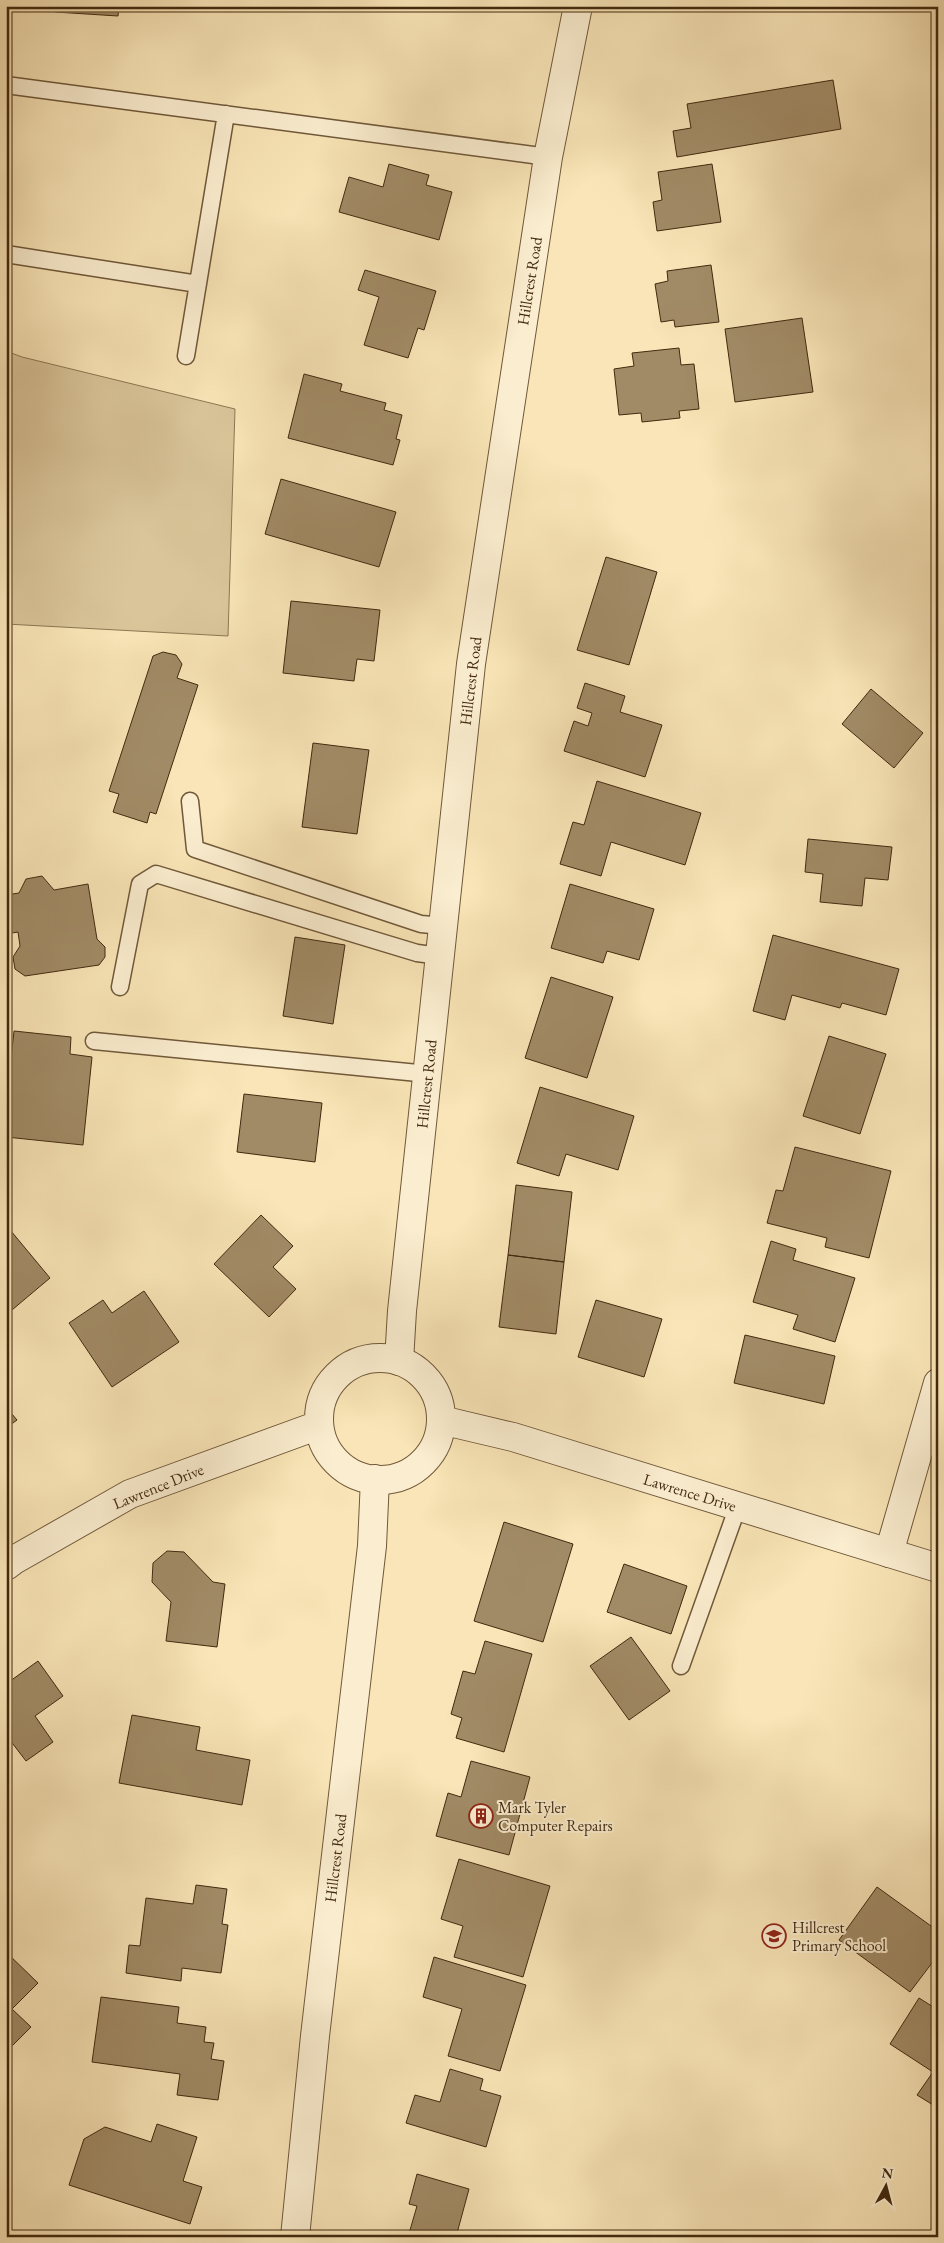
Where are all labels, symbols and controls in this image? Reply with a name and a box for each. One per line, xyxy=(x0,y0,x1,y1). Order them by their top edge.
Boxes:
street label: Hillcrest Road xyxy=(512,234,547,327)
street label: Hillcrest Road xyxy=(455,635,486,727)
street label: Hillcrest Road xyxy=(411,1038,442,1130)
street label: Lawrence Drive xyxy=(110,1459,207,1514)
street label: Lawrence Drive xyxy=(641,1468,739,1517)
place label: Mark Tyler Computer Repairs xyxy=(498,1797,613,1836)
building icon: Mark Tyler Computer Repairs xyxy=(468,1803,494,1829)
street label: Hillcrest Road xyxy=(320,1812,351,1904)
place label: Hillcrest Primary School xyxy=(792,1917,886,1956)
school or university icon: Hillcrest Primary School xyxy=(761,1923,787,1949)
north arrow xyxy=(862,2160,912,2210)
text: N xyxy=(881,2163,895,2183)

